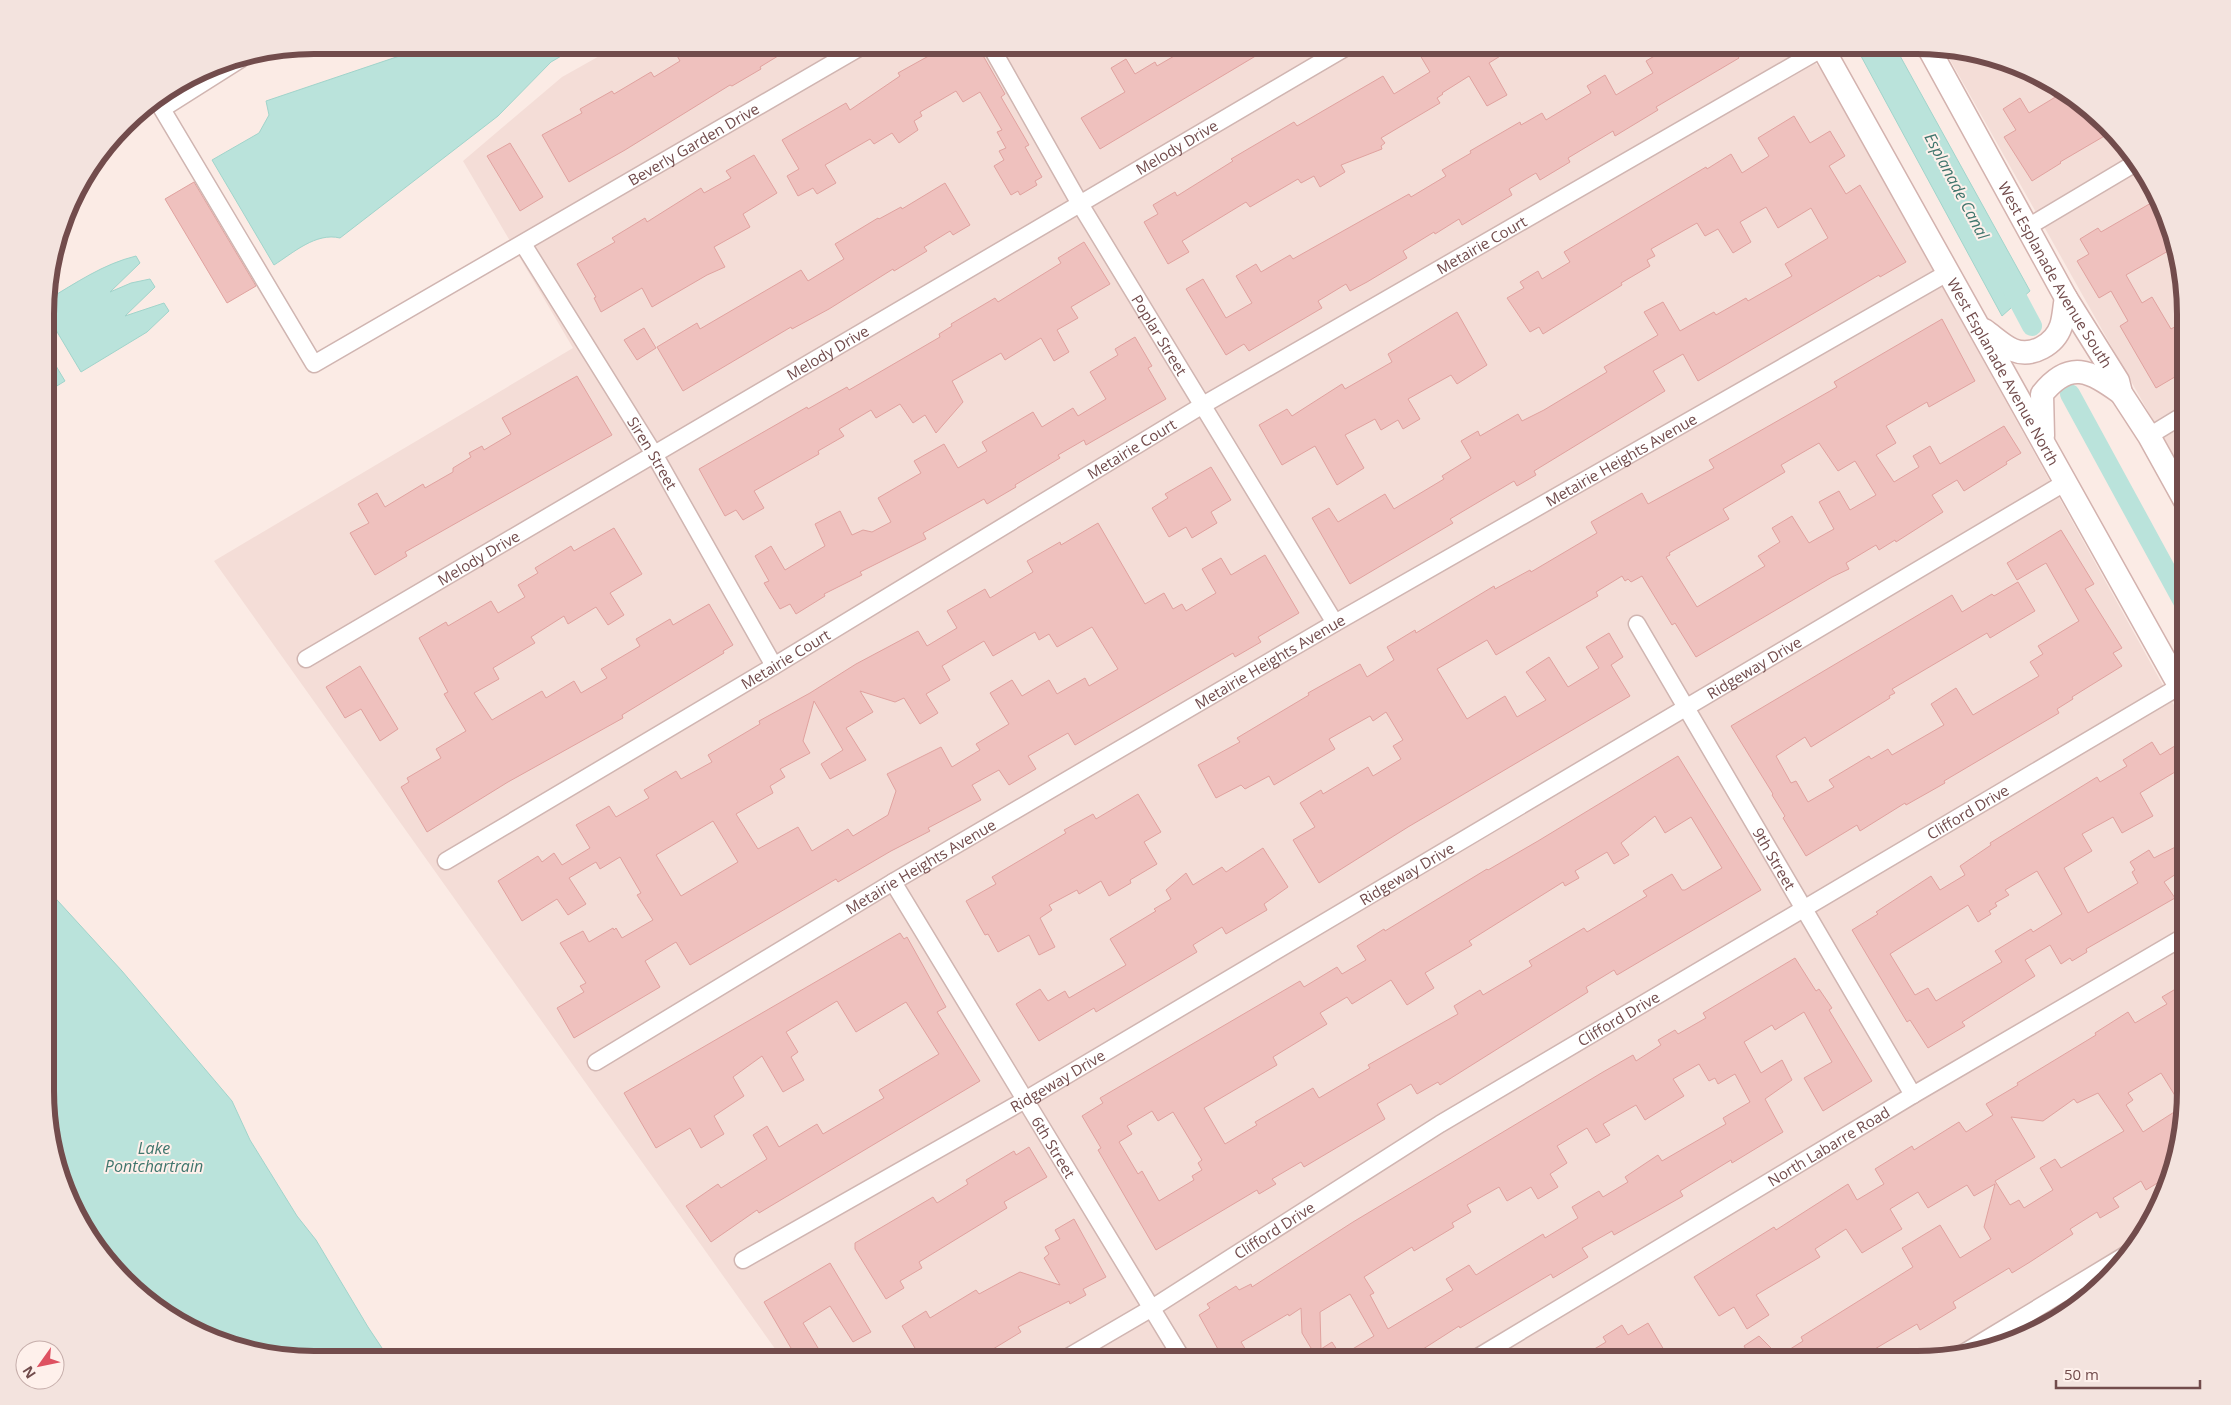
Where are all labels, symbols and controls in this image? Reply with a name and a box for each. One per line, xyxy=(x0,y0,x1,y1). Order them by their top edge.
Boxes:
street label: Beverly Garden Drive xyxy=(624,98,763,190)
street label: Melody Drive xyxy=(1132,115,1221,179)
water label: Esplanade Canal xyxy=(1920,129,1995,244)
street label: West Esplanade Avenue South xyxy=(1994,178,2117,372)
street label: Metairie Court xyxy=(1433,211,1530,279)
street label: West Esplanade Avenue North xyxy=(1943,274,2064,469)
street label: Poplar Street xyxy=(1127,291,1192,379)
street label: Melody Drive xyxy=(783,320,872,384)
street label: Metairie Heights Avenue xyxy=(1542,408,1700,511)
street label: Siren Street xyxy=(623,413,682,493)
street label: Metairie Court xyxy=(1083,414,1180,483)
street label: Melody Drive xyxy=(434,526,523,590)
street label: Metairie Heights Avenue xyxy=(1191,609,1349,713)
street label: Metairie Court xyxy=(737,624,834,694)
street label: Ridgeway Drive xyxy=(1703,631,1805,703)
street label: Clifford Drive xyxy=(1923,780,2012,844)
street label: Metairie Heights Avenue xyxy=(842,814,999,918)
street label: 9th Street xyxy=(1748,824,1801,894)
street label: Ridgeway Drive xyxy=(1355,838,1458,909)
street label: Clifford Drive xyxy=(1574,986,1663,1051)
street label: Ridgeway Drive xyxy=(1006,1045,1109,1116)
street label: North Labarre Road xyxy=(1764,1101,1893,1190)
street label: 6th Street xyxy=(1027,1112,1080,1182)
water label: Lake Pontchartrain xyxy=(105,1137,203,1177)
street label: Clifford Drive xyxy=(1230,1197,1318,1263)
north arrow xyxy=(15,1340,65,1390)
scale bar xyxy=(2056,1358,2200,1390)
text: N xyxy=(18,1362,40,1382)
text: 50 m xyxy=(2064,1364,2099,1384)

